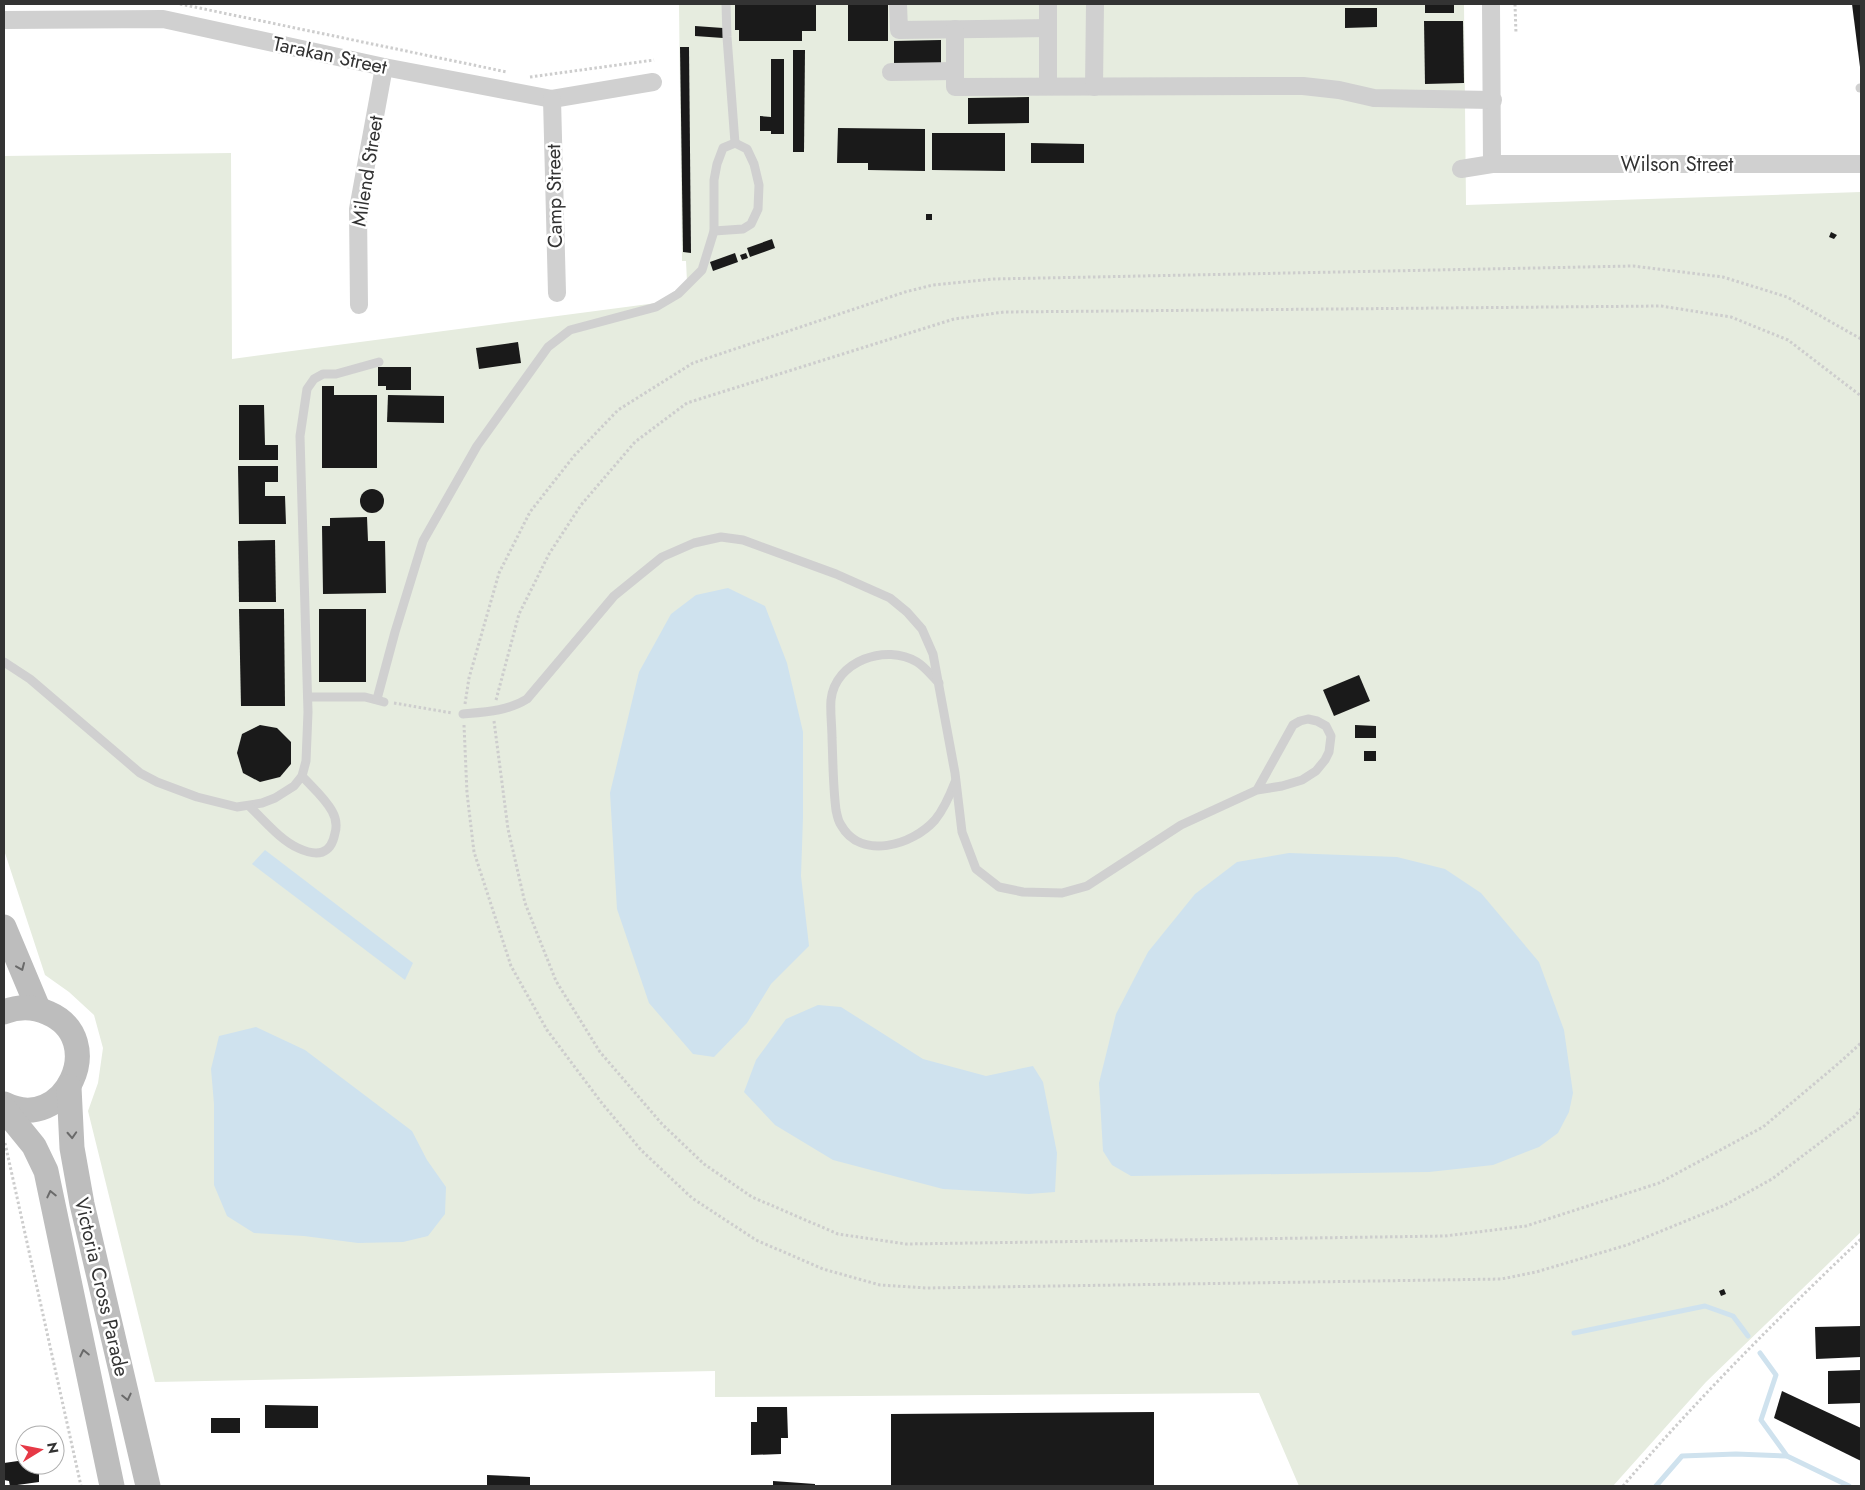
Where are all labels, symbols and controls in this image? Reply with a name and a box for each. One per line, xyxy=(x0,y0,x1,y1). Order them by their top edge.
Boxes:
street label: Tarakan Street xyxy=(270,29,390,82)
street label: Milend Street xyxy=(344,113,391,229)
street label: Camp Street xyxy=(539,144,570,248)
street label: Wilson Street xyxy=(1621,150,1734,179)
one-way arrow xyxy=(15,962,26,971)
one-way arrow xyxy=(66,1132,77,1140)
one-way arrow xyxy=(46,1189,57,1198)
street label: Victoria Cross Parade xyxy=(67,1195,136,1379)
one-way arrow xyxy=(80,1348,90,1357)
one-way arrow xyxy=(121,1392,132,1401)
north arrow xyxy=(15,1425,65,1475)
text: N xyxy=(42,1441,64,1455)

